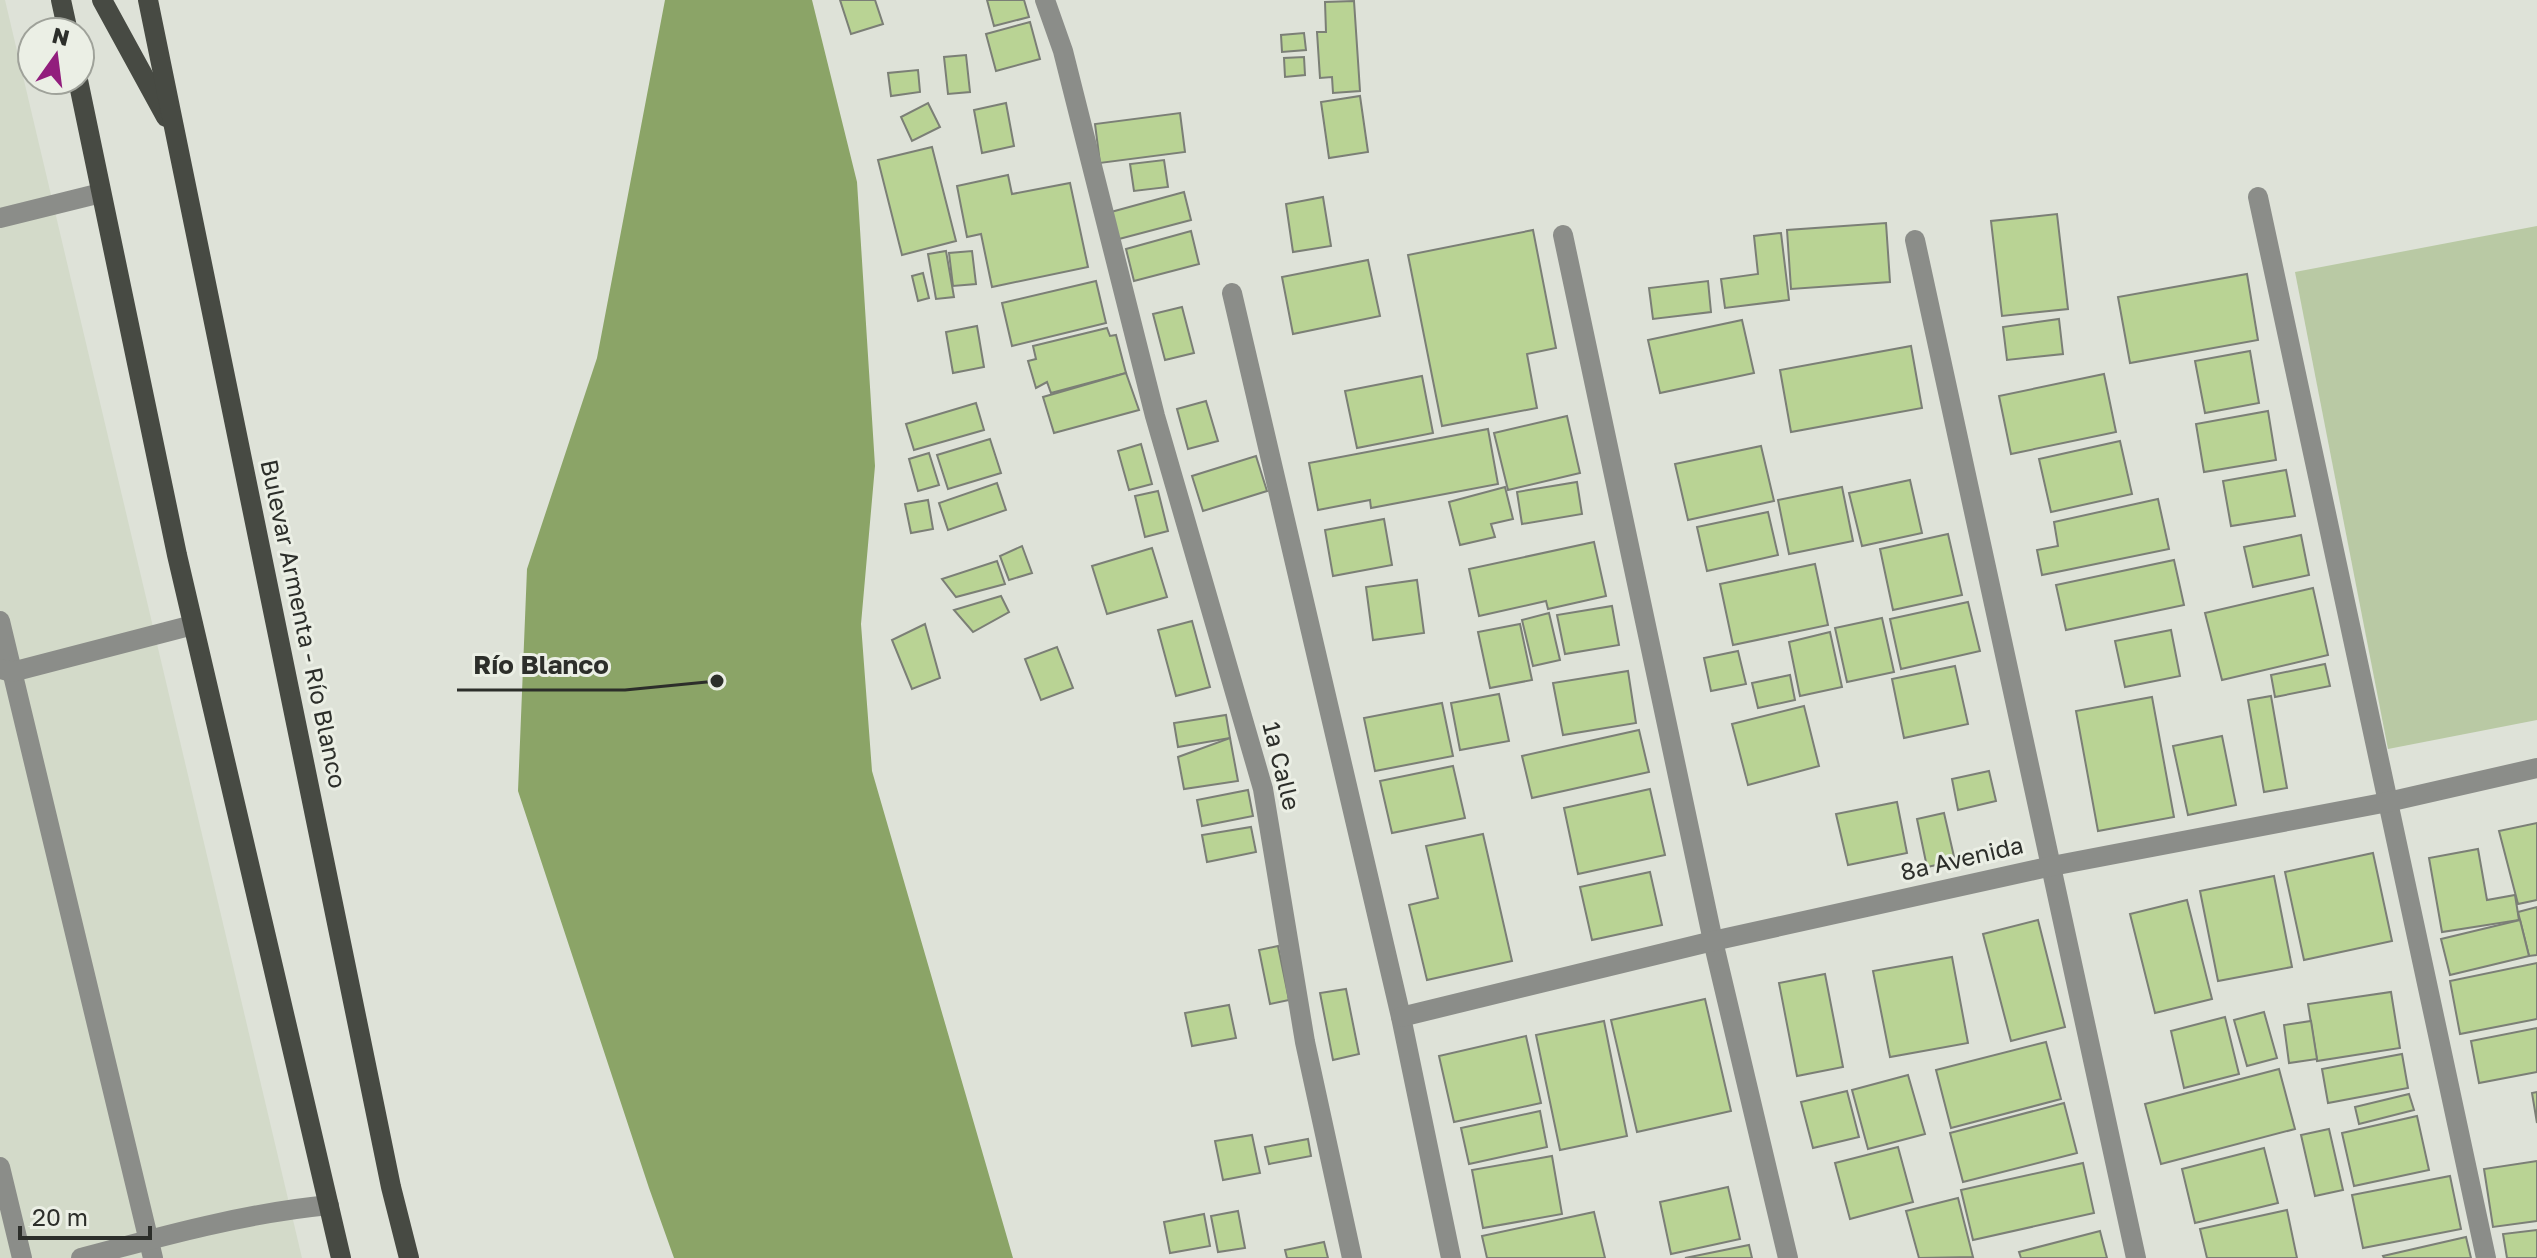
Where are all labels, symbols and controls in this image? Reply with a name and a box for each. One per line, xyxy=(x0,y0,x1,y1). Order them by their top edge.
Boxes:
north arrow xyxy=(16,16,96,96)
text: N xyxy=(50,21,72,51)
street label: Bulevar Armenta - Río Blanco xyxy=(255,457,353,791)
callout: Río Blanco xyxy=(457,640,625,690)
text: Río Blanco xyxy=(473,649,609,680)
street label: 1a Calle xyxy=(1257,718,1307,813)
street label: 8a Avenida xyxy=(1897,829,2026,886)
scale bar xyxy=(20,1190,150,1240)
text: 20 m xyxy=(32,1202,88,1231)

